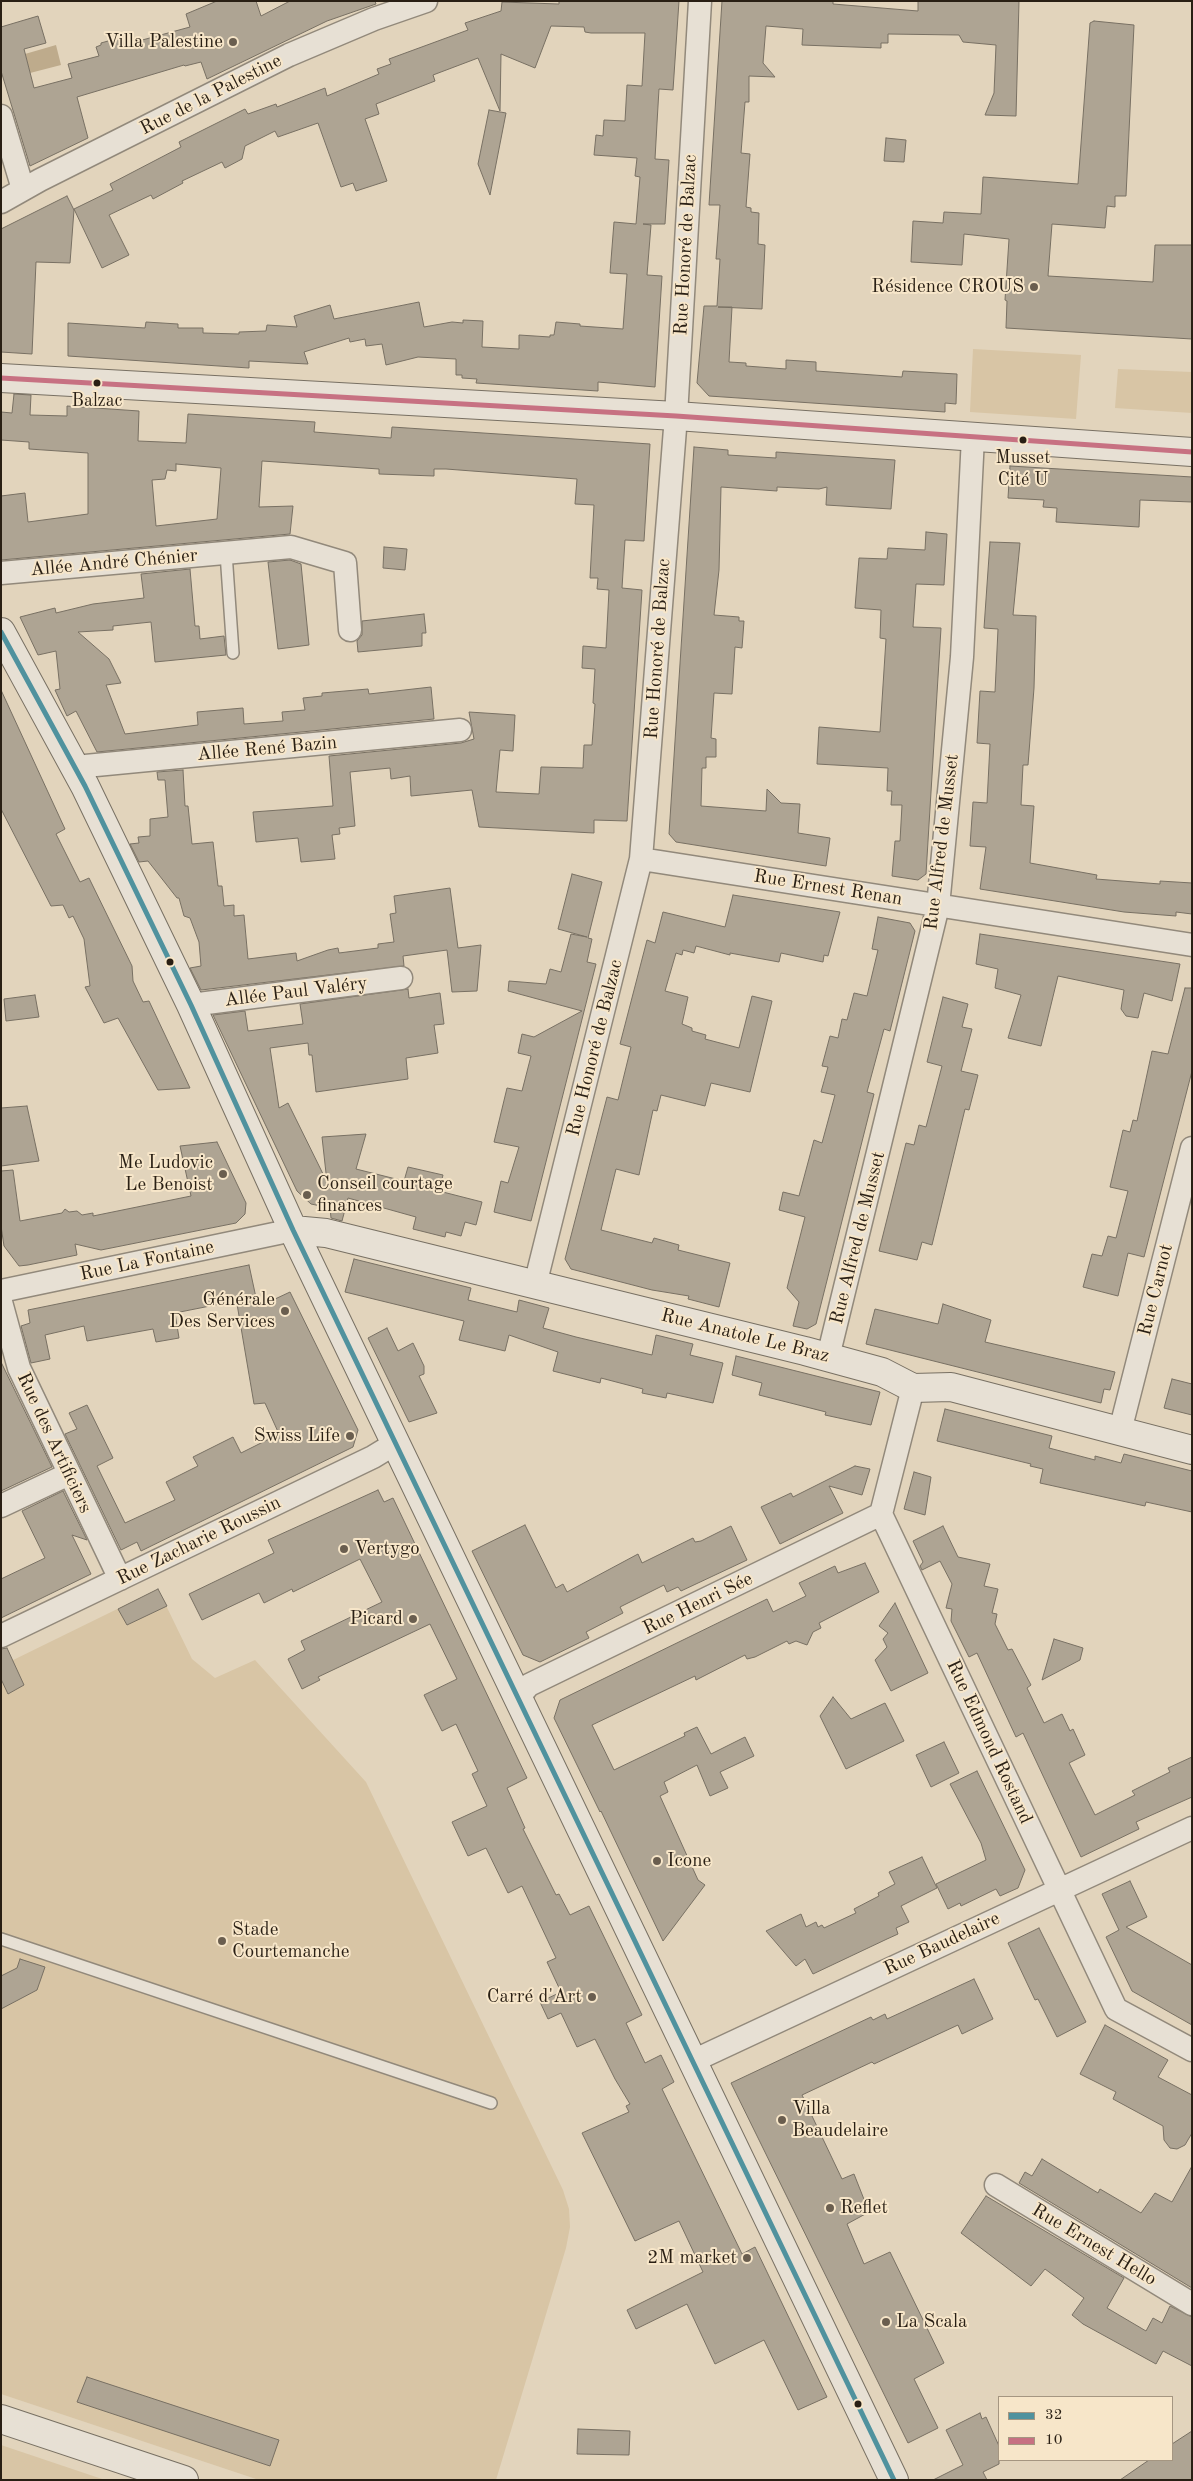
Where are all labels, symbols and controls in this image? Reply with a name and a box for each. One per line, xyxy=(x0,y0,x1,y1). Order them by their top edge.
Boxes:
place label: Villa Palestine xyxy=(105,31,223,53)
marker: Villa Palestine xyxy=(227,36,239,48)
street label: Rue de la Palestine xyxy=(136,49,286,141)
street label: Rue Honoré de Balzac xyxy=(670,154,702,336)
place label: Résidence CROUS xyxy=(871,276,1024,298)
marker: Résidence CROUS xyxy=(1028,281,1040,293)
marker: Balzac xyxy=(92,378,102,388)
place label: Balzac xyxy=(72,390,122,412)
marker: Musset Cité U xyxy=(1018,435,1028,445)
place label: Musset Cité U xyxy=(996,447,1050,489)
street label: Allée André Chénier xyxy=(29,544,199,582)
street label: Rue Honoré de Balzac xyxy=(640,558,676,740)
street label: Allée René Bazin xyxy=(196,732,338,766)
street label: Rue Alfred de Musset xyxy=(920,753,964,931)
street label: Rue Ernest Renan xyxy=(752,865,904,911)
unlabelled marker xyxy=(165,957,175,967)
street label: Rue Honoré de Balzac xyxy=(562,957,628,1139)
street label: Allée Paul Valéry xyxy=(223,972,369,1012)
street label: Rue Alfred de Musset xyxy=(825,1149,891,1327)
place label: Me Ludovic Le Benoist xyxy=(118,1152,213,1196)
marker: Me Ludovic Le Benoist xyxy=(217,1168,229,1180)
place label: Conseil courtage finances xyxy=(317,1173,453,1217)
marker: Conseil courtage finances xyxy=(301,1189,313,1201)
street label: Rue La Fontaine xyxy=(78,1236,216,1286)
street label: Rue Carnot xyxy=(1134,1242,1178,1338)
place label: Générale Des Services xyxy=(169,1289,275,1333)
street label: Rue Anatole Le Braz xyxy=(658,1304,832,1368)
marker: Générale Des Services xyxy=(279,1305,291,1317)
street label: Rue des Artificiers xyxy=(11,1369,97,1517)
place label: Swiss Life xyxy=(254,1425,340,1447)
marker: Swiss Life xyxy=(344,1430,356,1442)
street label: Rue Zacharie Roussin xyxy=(113,1491,285,1591)
place label: Vertygo xyxy=(354,1538,420,1560)
marker: Vertygo xyxy=(338,1543,350,1555)
street label: Rue Henri Sée xyxy=(639,1568,757,1640)
place label: Picard xyxy=(350,1608,403,1630)
marker: Picard xyxy=(407,1613,419,1625)
street label: Rue Edmond Rostand xyxy=(941,1656,1037,1828)
place label: Icone xyxy=(667,1850,711,1872)
marker: Icone xyxy=(651,1855,663,1867)
street label: Rue Baudelaire xyxy=(880,1907,1004,1981)
place label: Stade Courtemanche xyxy=(232,1919,350,1963)
marker: Stade Courtemanche xyxy=(216,1935,228,1947)
place label: Carré d'Art xyxy=(487,1986,582,2008)
marker: Carré d'Art xyxy=(586,1991,598,2003)
place label: Villa Beaudelaire xyxy=(792,2098,888,2142)
marker: Villa Beaudelaire xyxy=(776,2114,788,2126)
place label: Reflet xyxy=(840,2197,888,2219)
street label: Rue Ernest Hello xyxy=(1028,2199,1160,2291)
marker: Reflet xyxy=(824,2202,836,2214)
place label: 2M market xyxy=(647,2247,737,2269)
marker: 2M market xyxy=(741,2252,753,2264)
place label: La Scala xyxy=(896,2311,967,2333)
marker: La Scala xyxy=(880,2316,892,2328)
legend xyxy=(998,2396,1173,2461)
unlabelled marker xyxy=(853,2399,863,2409)
text: 32 xyxy=(1045,2408,1062,2423)
text: 10 xyxy=(1045,2433,1062,2448)

